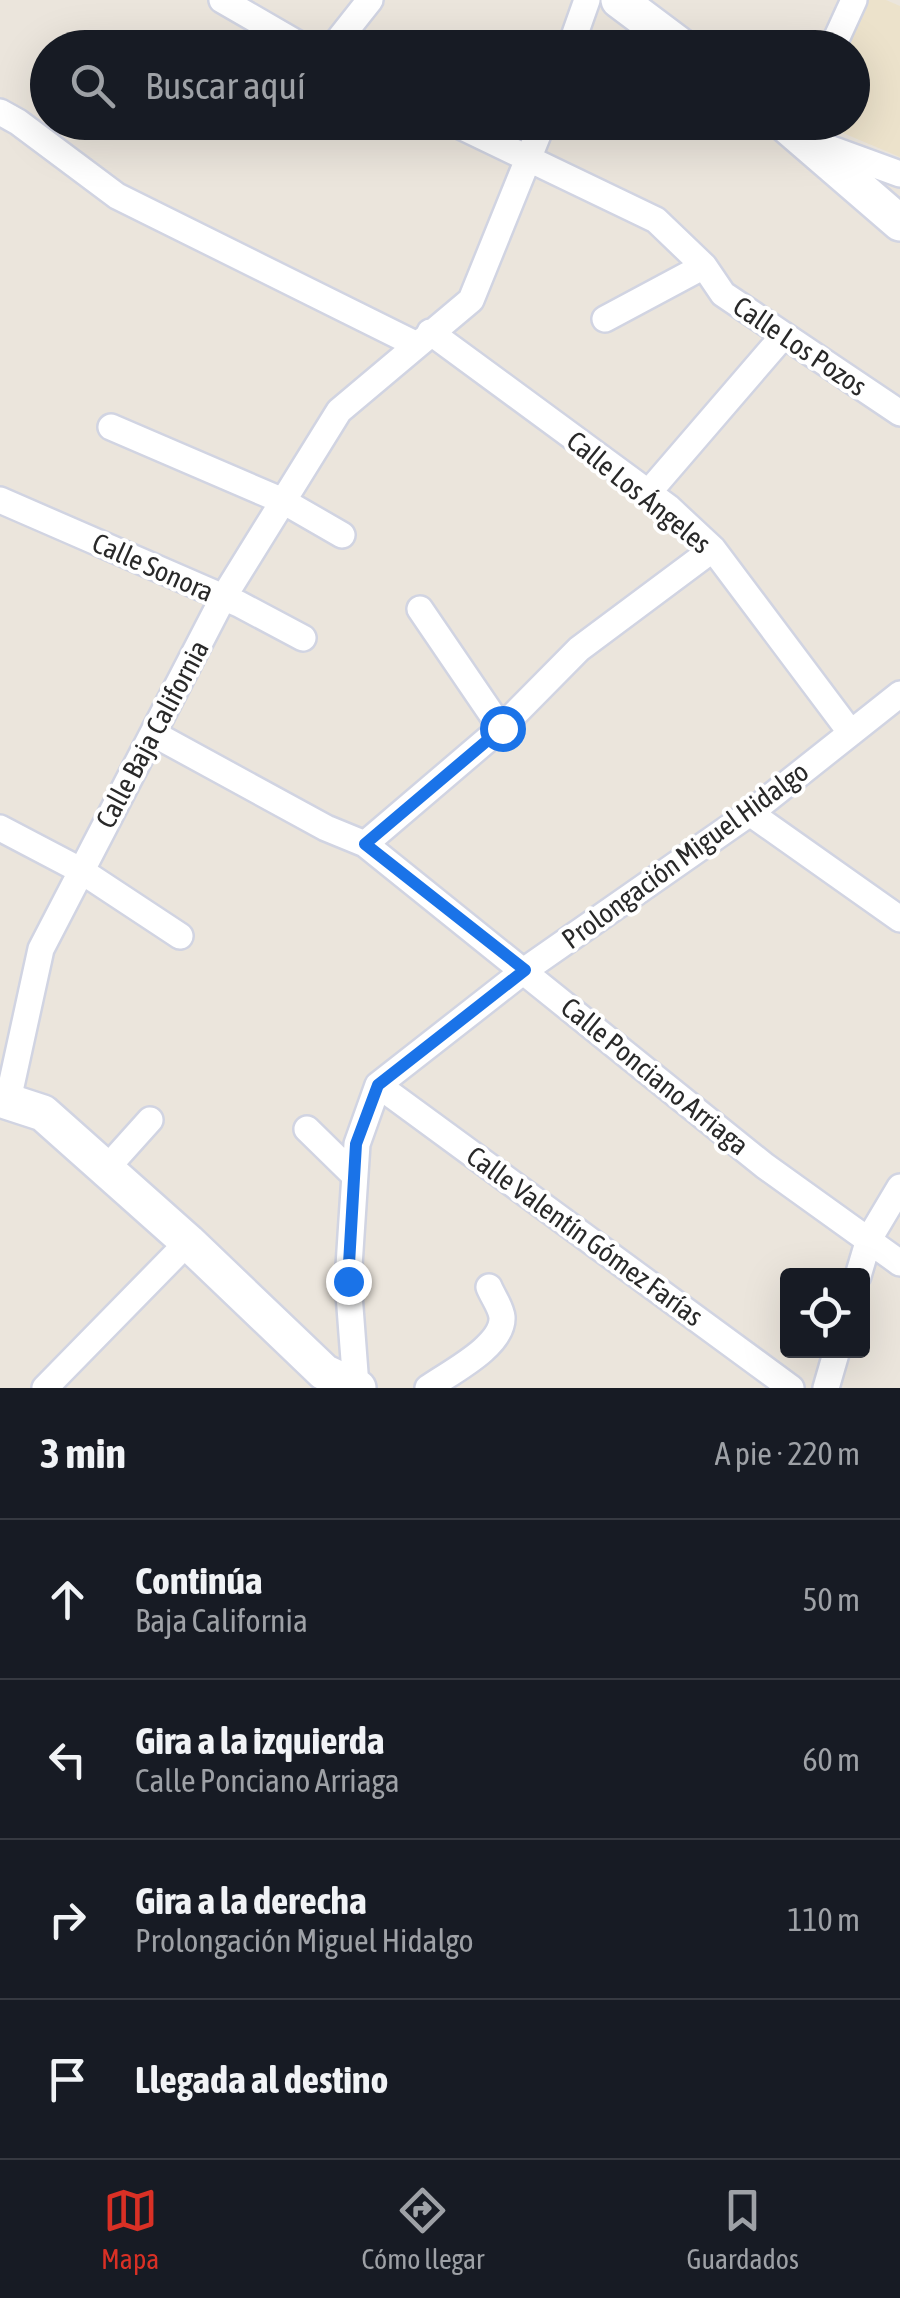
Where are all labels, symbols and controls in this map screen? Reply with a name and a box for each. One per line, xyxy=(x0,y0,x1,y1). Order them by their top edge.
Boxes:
search box xyxy=(30,30,870,140)
icon: search xyxy=(65,58,120,113)
text: Buscar aquí xyxy=(145,64,306,107)
street label: Calle Los Pozos xyxy=(727,290,873,402)
street label: Calle Los Ángeles xyxy=(561,424,717,560)
street label: Calle Sonora xyxy=(88,526,218,608)
street label: Calle Baja California xyxy=(89,635,215,833)
route start xyxy=(480,706,526,752)
street label: Prolongación Miguel Hidalgo xyxy=(556,755,814,955)
street label: Calle Ponciano Arriaga xyxy=(555,991,755,1161)
street label: Calle Valentín Gómez Farías xyxy=(461,1140,709,1332)
route end xyxy=(326,1259,372,1305)
map controls xyxy=(780,1268,870,1358)
button: locate xyxy=(780,1268,870,1358)
text: 3 min xyxy=(40,1429,126,1477)
text: A pie · 220 m xyxy=(715,1435,860,1472)
text: Continúa xyxy=(135,1559,263,1602)
icon: ahead xyxy=(40,1572,95,1627)
text: 50 m xyxy=(802,1581,860,1618)
text: Baja California xyxy=(135,1602,308,1639)
text: Gira a la izquierda xyxy=(135,1719,384,1762)
icon: left xyxy=(40,1732,95,1787)
text: 60 m xyxy=(802,1741,860,1778)
text: Calle Ponciano Arriaga xyxy=(135,1762,400,1799)
text: Gira a la derecha xyxy=(135,1879,367,1922)
icon: right xyxy=(40,1892,95,1947)
text: 110 m xyxy=(787,1901,860,1938)
text: Prolongación Miguel Hidalgo xyxy=(135,1922,474,1959)
icon: arrive xyxy=(40,2052,95,2107)
text: Llegada al destino xyxy=(135,2058,388,2101)
tab: Mapa xyxy=(101,2183,159,2275)
tab: Cómo llegar xyxy=(361,2183,484,2275)
tab: Guardados xyxy=(687,2183,799,2275)

